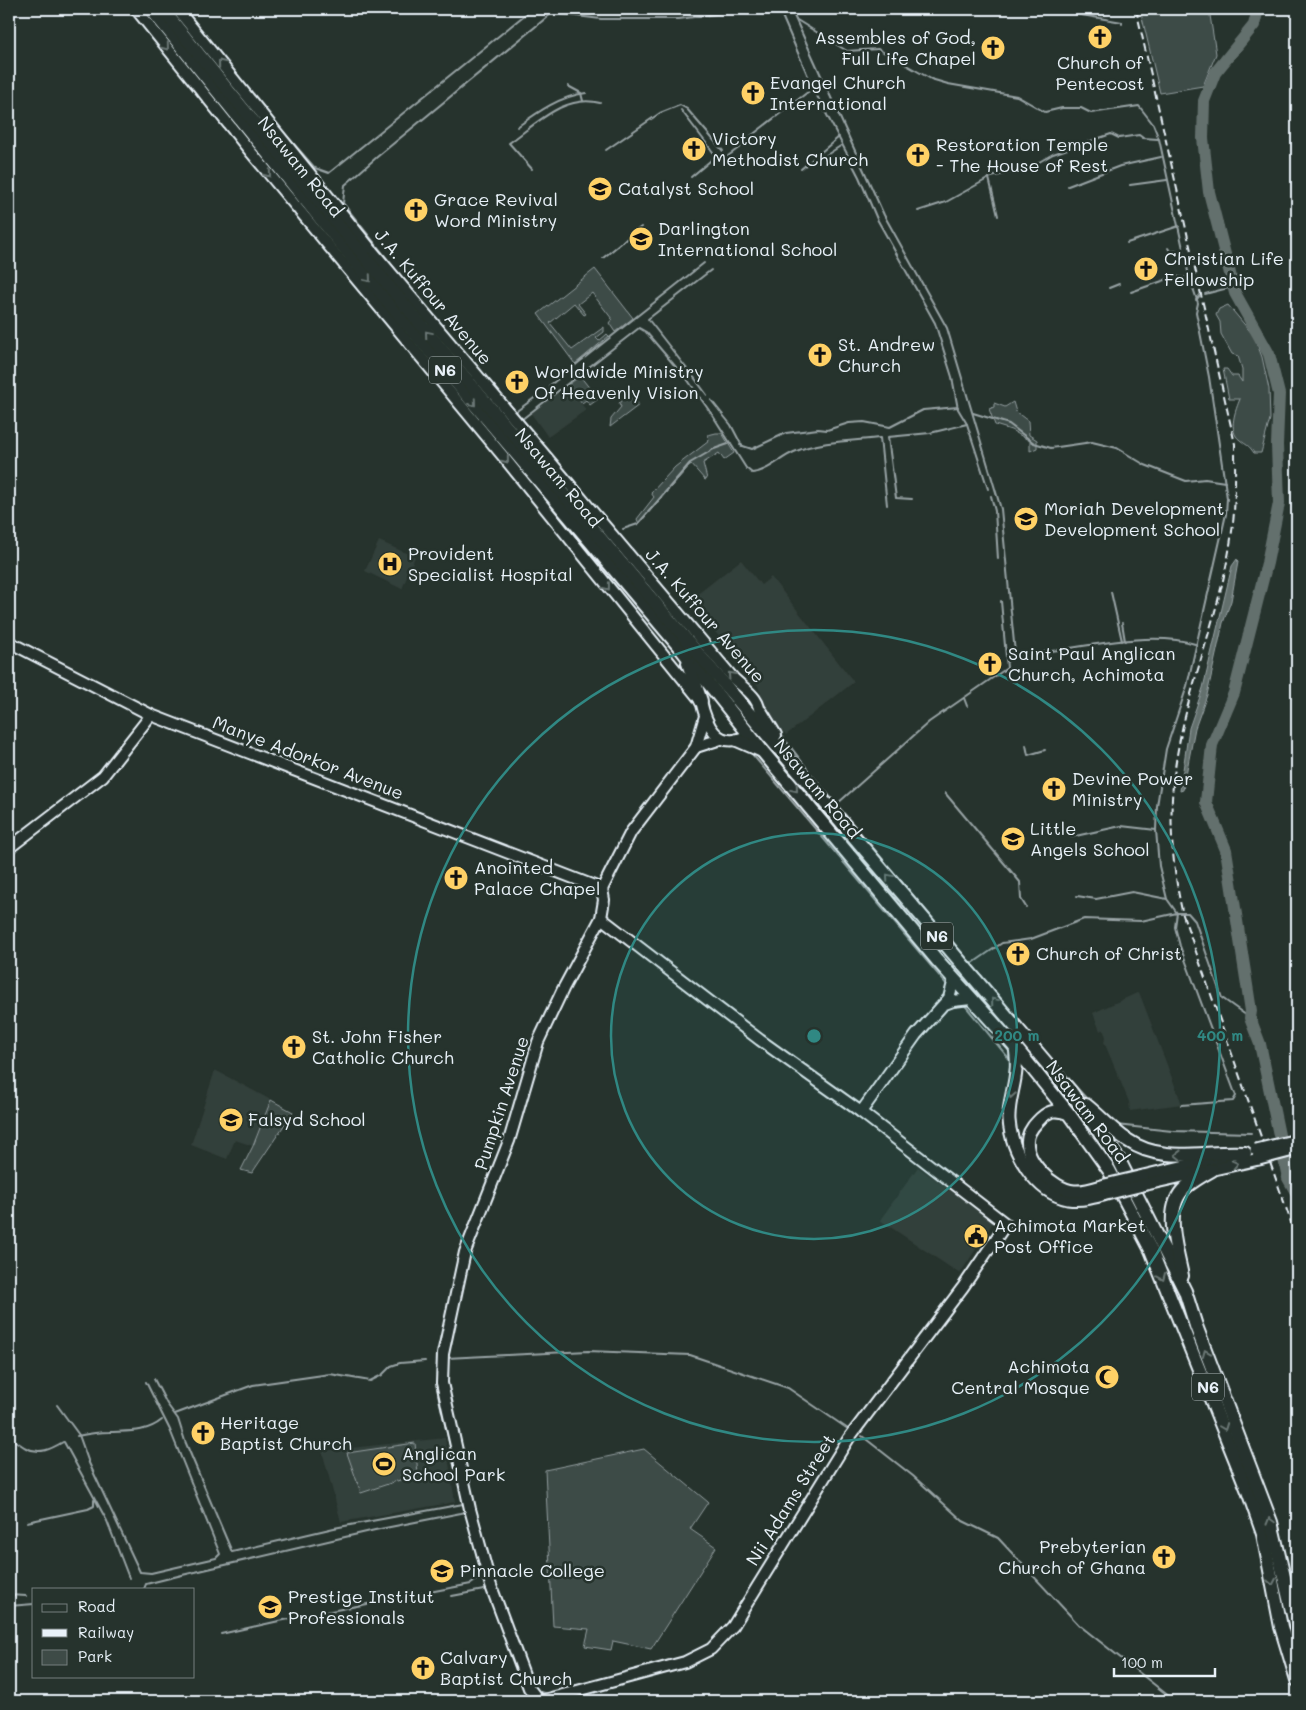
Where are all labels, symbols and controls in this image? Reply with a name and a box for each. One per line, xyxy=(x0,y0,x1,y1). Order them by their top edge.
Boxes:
church icon: Church of Pentecost xyxy=(1087,24,1113,50)
place label: Assembles of God, Full Life Chapel xyxy=(815,25,976,70)
church icon: Assembles of God, Full Life Chapel xyxy=(980,35,1006,61)
one-way arrow xyxy=(161,41,169,50)
place label: Church of Pentecost xyxy=(1055,50,1145,95)
one-way arrow xyxy=(218,60,226,69)
place label: Evangel Church International xyxy=(770,70,906,115)
church icon: Evangel Church International xyxy=(740,80,766,106)
street label: Nsawam Road xyxy=(253,111,349,222)
place label: Victory Methodist Church xyxy=(712,126,868,171)
place label: Restoration Temple - The House of Rest xyxy=(936,132,1108,177)
church icon: Victory Methodist Church xyxy=(681,136,707,162)
church icon: Restoration Temple - The House of Rest xyxy=(905,142,931,168)
one-way arrow xyxy=(262,168,271,177)
school or university icon: Catalyst School xyxy=(587,176,613,202)
place label: Catalyst School xyxy=(618,176,754,200)
place label: Grace Revival Word Ministry xyxy=(434,187,558,232)
church icon: Grace Revival Word Ministry xyxy=(403,197,429,223)
place label: Darlington International School xyxy=(658,216,837,261)
street label: J.A. Kuffour Avenue xyxy=(370,223,498,370)
school or university icon: Darlington International School xyxy=(628,226,654,252)
place label: Christian Life Fellowship xyxy=(1164,246,1284,291)
church icon: Christian Life Fellowship xyxy=(1133,256,1159,282)
one-way arrow xyxy=(363,273,372,282)
one-way arrow xyxy=(425,331,434,340)
place label: St. Andrew Church xyxy=(838,332,935,377)
church icon: St. Andrew Church xyxy=(807,342,833,368)
road number: N6 xyxy=(429,356,461,384)
place label: Worldwide Ministry Of Heavenly Vision xyxy=(534,359,704,404)
church icon: Worldwide Ministry Of Heavenly Vision xyxy=(504,369,530,395)
one-way arrow xyxy=(467,398,476,407)
street label: Nsawam Road xyxy=(510,422,608,532)
one-way arrow xyxy=(500,454,508,463)
place label: Moriah Development Development School xyxy=(1044,496,1225,541)
school or university icon: Moriah Development Development School xyxy=(1013,506,1039,532)
place label: Provident Specialist Hospital xyxy=(408,541,573,586)
street label: J.A. Kuffour Avenue xyxy=(641,543,771,688)
hospital icon: Provident Specialist Hospital xyxy=(377,551,403,577)
one-way arrow xyxy=(601,582,610,591)
place label: Saint Paul Anglican Church, Achimota xyxy=(1008,641,1176,686)
church icon: Saint Paul Anglican Church, Achimota xyxy=(977,651,1003,677)
one-way arrow xyxy=(728,671,737,680)
street label: Manye Adorkor Avenue xyxy=(209,710,407,805)
street label: Nsawam Road xyxy=(769,733,867,843)
place label: Devine Power Ministry xyxy=(1072,766,1193,811)
church icon: Devine Power Ministry xyxy=(1041,776,1067,802)
one-way arrow xyxy=(789,783,797,792)
place label: Little Angels School xyxy=(1030,816,1150,861)
school or university icon: Little Angels School xyxy=(1000,826,1026,852)
place label: Anointed Palace Chapel xyxy=(474,855,600,900)
church icon: Anointed Palace Chapel xyxy=(443,865,469,891)
one-way arrow xyxy=(886,874,895,883)
road number: N6 xyxy=(921,922,953,949)
church icon: Church of Christ xyxy=(1005,941,1031,967)
place label: Church of Christ xyxy=(1036,941,1182,965)
one-way arrow xyxy=(991,998,1000,1007)
place label: St. John Fisher Catholic Church xyxy=(312,1024,454,1069)
text: 200 m xyxy=(995,1025,1040,1045)
text: 400 m xyxy=(1197,1025,1243,1045)
centre of rings xyxy=(805,1027,823,1045)
street label: Pumpkin Avenue xyxy=(468,1033,534,1173)
church icon: St. John Fisher Catholic Church xyxy=(281,1034,307,1060)
street label: Nsawam Road xyxy=(1041,1055,1135,1168)
one-way arrow xyxy=(1007,1091,1017,1100)
school or university icon: Falsyd School xyxy=(218,1107,244,1133)
place label: Falsyd School xyxy=(248,1107,366,1131)
one-way arrow xyxy=(1174,1150,1182,1160)
one-way arrow xyxy=(1231,1159,1240,1170)
place label: Achimota Market Post Office xyxy=(994,1213,1146,1258)
public building icon: Achimota Market Post Office xyxy=(963,1223,989,1249)
one-way arrow xyxy=(1156,1272,1167,1281)
one-way arrow xyxy=(1202,1349,1212,1358)
place label: Achimota Central Mosque xyxy=(951,1354,1090,1399)
mosque icon: Achimota Central Mosque xyxy=(1094,1364,1120,1390)
road number: N6 xyxy=(1192,1374,1224,1400)
place label: Heritage Baptist Church xyxy=(220,1410,352,1455)
church icon: Heritage Baptist Church xyxy=(190,1420,216,1446)
one-way arrow xyxy=(1218,1422,1228,1431)
street label: Nii Adams Street xyxy=(740,1429,840,1570)
place label: Anglican School Park xyxy=(402,1441,505,1486)
sports icon: Anglican School Park xyxy=(371,1451,397,1477)
one-way arrow xyxy=(1265,1517,1276,1525)
place label: Prebyterian Church of Ghana xyxy=(998,1534,1146,1579)
church icon: Prebyterian Church of Ghana xyxy=(1151,1544,1177,1570)
school or university icon: Pinnacle College xyxy=(429,1558,455,1584)
place label: Pinnacle College xyxy=(460,1558,605,1582)
one-way arrow xyxy=(1266,1577,1277,1586)
place label: Prestige Institut Professionals xyxy=(288,1584,434,1629)
legend xyxy=(32,1588,195,1678)
school or university icon: Prestige Institut Professionals xyxy=(257,1594,283,1620)
text: Road xyxy=(78,1596,115,1616)
text: Railway xyxy=(78,1622,134,1642)
place label: Calvary Baptist Church xyxy=(440,1645,572,1690)
scale bar xyxy=(1114,1645,1215,1677)
text: Park xyxy=(78,1646,112,1666)
text: 100 m xyxy=(1121,1652,1163,1672)
church icon: Calvary Baptist Church xyxy=(410,1655,436,1681)

